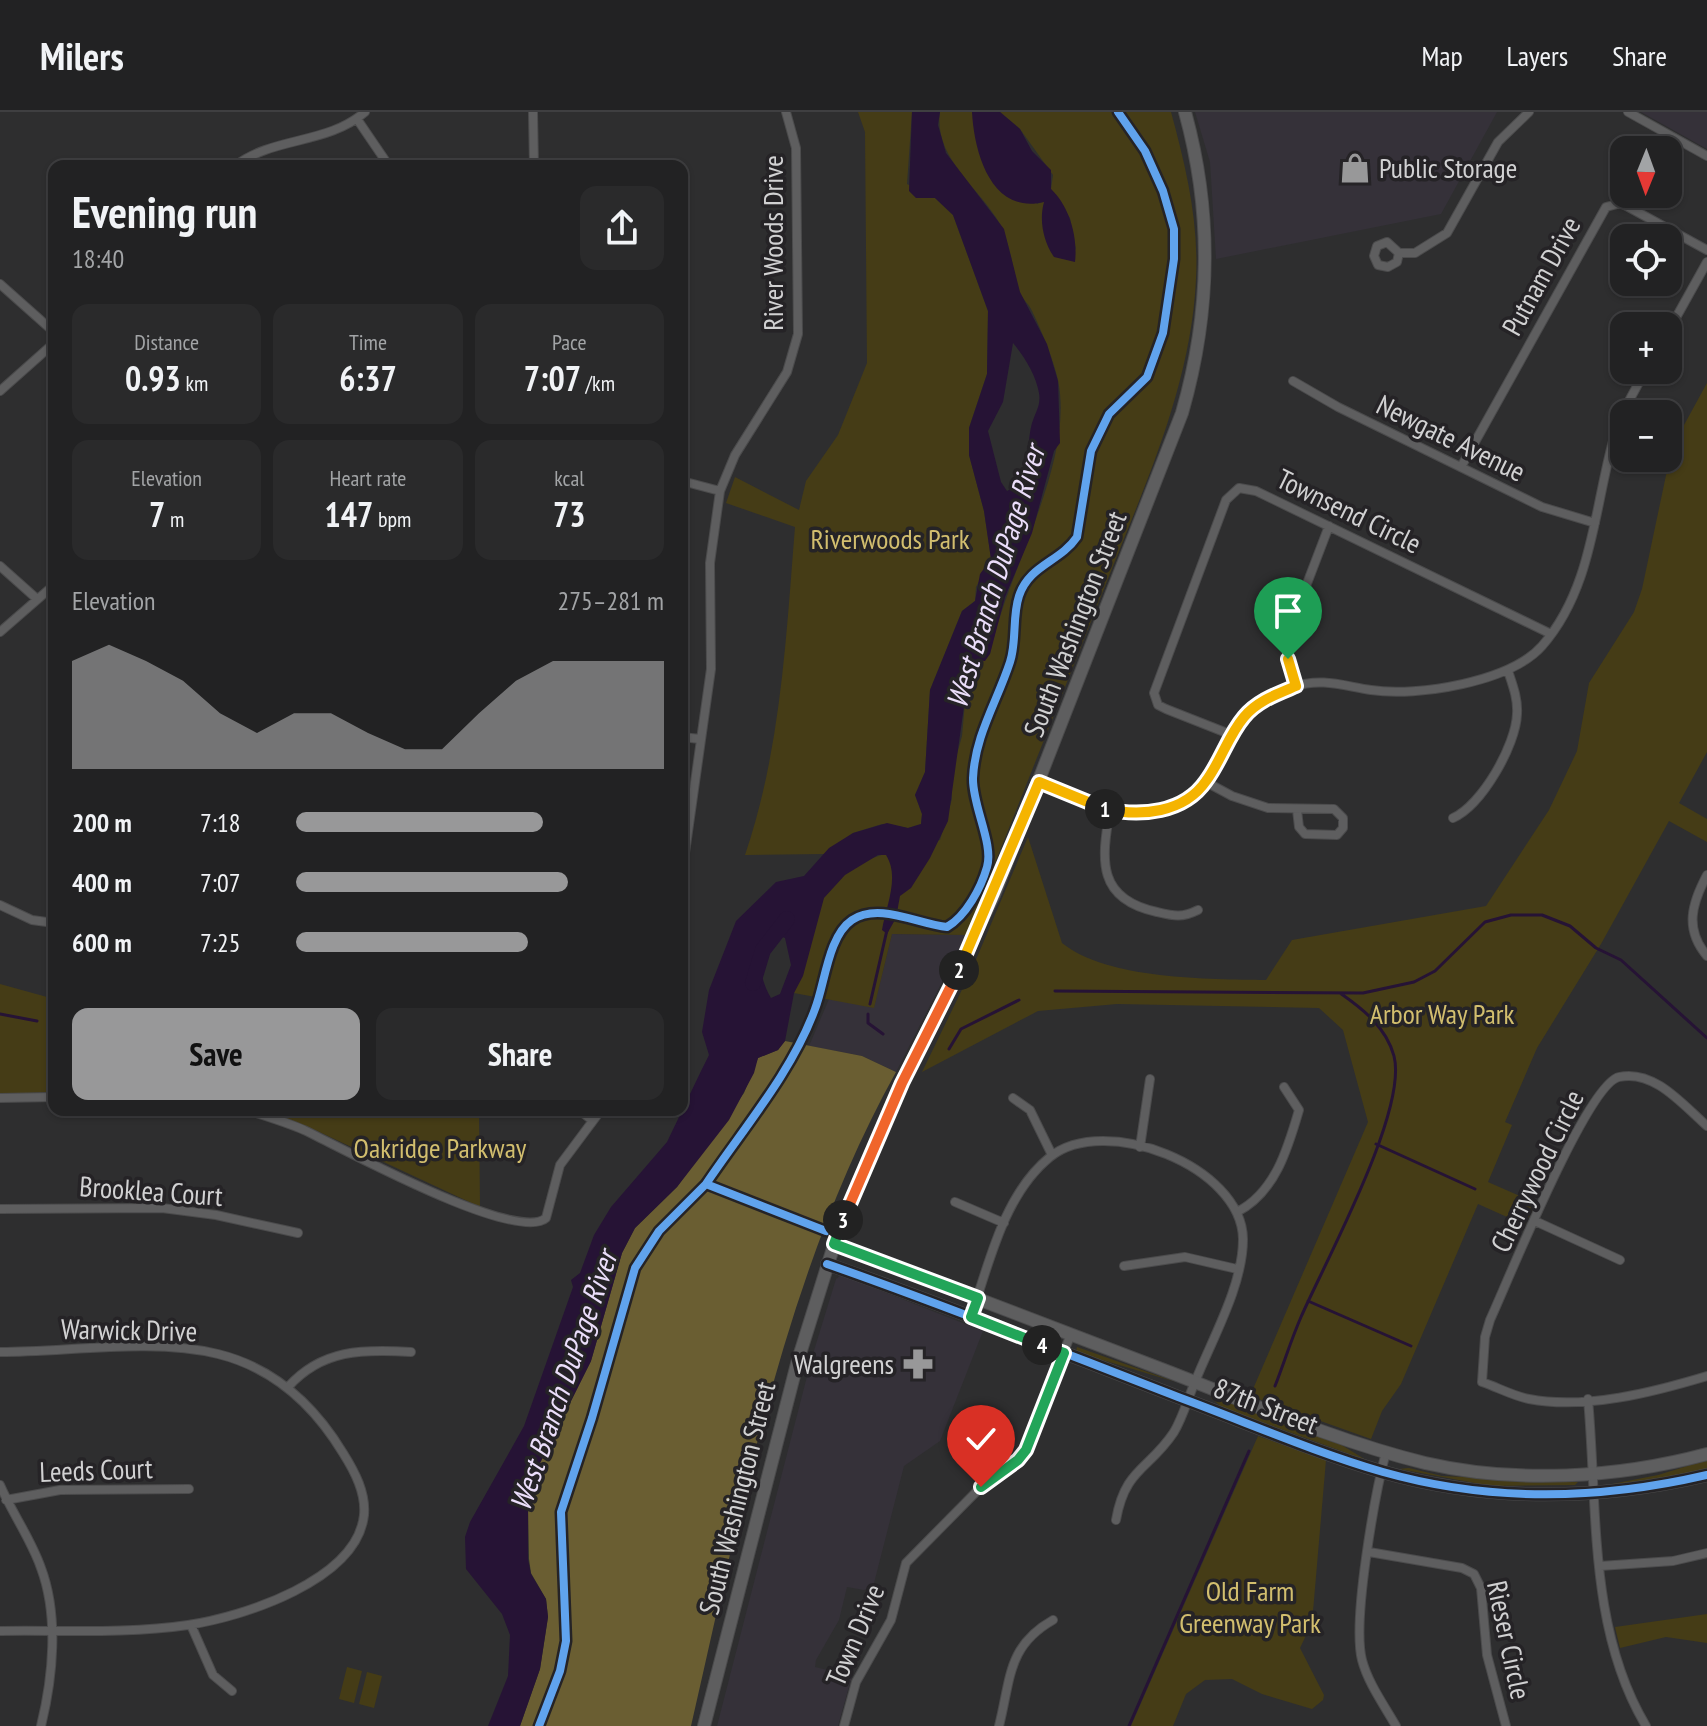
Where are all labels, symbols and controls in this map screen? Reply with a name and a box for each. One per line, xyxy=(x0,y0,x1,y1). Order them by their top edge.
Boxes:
text: Milers xyxy=(40,31,124,80)
text: Map xyxy=(1421,37,1463,74)
text: Layers xyxy=(1507,37,1568,74)
text: Share xyxy=(1612,37,1667,74)
north arrow xyxy=(1610,136,1682,208)
map controls xyxy=(1610,136,1682,472)
place label: Public Storage xyxy=(1379,149,1517,186)
shop icon: Public Storage xyxy=(1338,151,1372,185)
street label: River Woods Drive xyxy=(754,155,791,331)
text: Evening run xyxy=(72,183,257,240)
button: share xyxy=(580,186,664,270)
street label: Putnam Drive xyxy=(1493,210,1588,342)
button: locate xyxy=(1610,224,1682,296)
text: 18:40 xyxy=(72,242,124,275)
button: + xyxy=(1610,312,1682,384)
text: Distance xyxy=(134,328,199,356)
text: Time xyxy=(349,328,387,356)
text: Pace xyxy=(552,328,587,356)
text: 0.93 xyxy=(125,356,181,400)
text: 6:37 xyxy=(339,356,397,400)
text: 7:07 xyxy=(524,356,581,400)
text: km xyxy=(181,369,208,397)
text: /km xyxy=(581,369,615,397)
street label: Newgate Avenue xyxy=(1371,386,1532,489)
button: − xyxy=(1610,400,1682,472)
water label: West Branch DuPage River xyxy=(936,437,1054,712)
street label: Townsend Circle xyxy=(1271,460,1428,561)
text: Elevation xyxy=(131,464,202,492)
text: Heart rate xyxy=(330,464,406,492)
text: kcal xyxy=(554,464,584,492)
text: 7 xyxy=(149,492,165,536)
text: 147 xyxy=(325,492,373,536)
text: 73 xyxy=(553,492,586,536)
text: m xyxy=(165,505,184,533)
text: bpm xyxy=(373,505,411,533)
street label: South Washington Street xyxy=(1014,505,1135,742)
park label: Riverwoods Park xyxy=(810,520,970,557)
pin xyxy=(1254,577,1322,659)
text: Elevation xyxy=(72,584,155,617)
text: 275–281 m xyxy=(558,584,664,617)
icon: arrive xyxy=(1266,589,1310,633)
pin: 1 xyxy=(1085,789,1125,829)
text: 1 xyxy=(1100,795,1110,823)
text: 200 m xyxy=(72,806,132,839)
text: 7:18 xyxy=(200,806,240,839)
text: 400 m xyxy=(72,866,132,899)
text: 7:07 xyxy=(200,866,240,899)
text: 600 m xyxy=(72,926,132,959)
text: 7:25 xyxy=(200,926,240,959)
pin: 2 xyxy=(939,950,979,990)
text: 2 xyxy=(954,956,964,984)
park label: Arbor Way Park xyxy=(1370,995,1514,1032)
button: Save xyxy=(72,1008,360,1100)
button: Share xyxy=(376,1008,664,1100)
street label: Cherrywood Circle xyxy=(1481,1084,1592,1258)
park label: Oakridge Parkway xyxy=(354,1129,527,1166)
street label: Brooklea Court xyxy=(78,1167,224,1214)
pin: 3 xyxy=(823,1200,863,1240)
text: 3 xyxy=(838,1206,848,1234)
water label: West Branch DuPage River xyxy=(500,1242,627,1516)
street label: Warwick Drive xyxy=(61,1310,197,1349)
pin: 4 xyxy=(1022,1325,1062,1365)
text: 4 xyxy=(1037,1331,1047,1359)
place label: Walgreens xyxy=(794,1345,894,1382)
pharmacy icon: Walgreens xyxy=(901,1347,935,1381)
street label: 87th Street xyxy=(1209,1369,1324,1442)
street label: South Washington Street xyxy=(690,1377,783,1618)
pin xyxy=(947,1405,1015,1487)
icon: check xyxy=(959,1417,1003,1461)
street label: Leeds Court xyxy=(39,1449,153,1490)
park label: Old Farm Greenway Park xyxy=(1179,1572,1321,1641)
street label: Rieser Circle xyxy=(1479,1577,1540,1703)
street label: Town Drive xyxy=(817,1578,892,1691)

